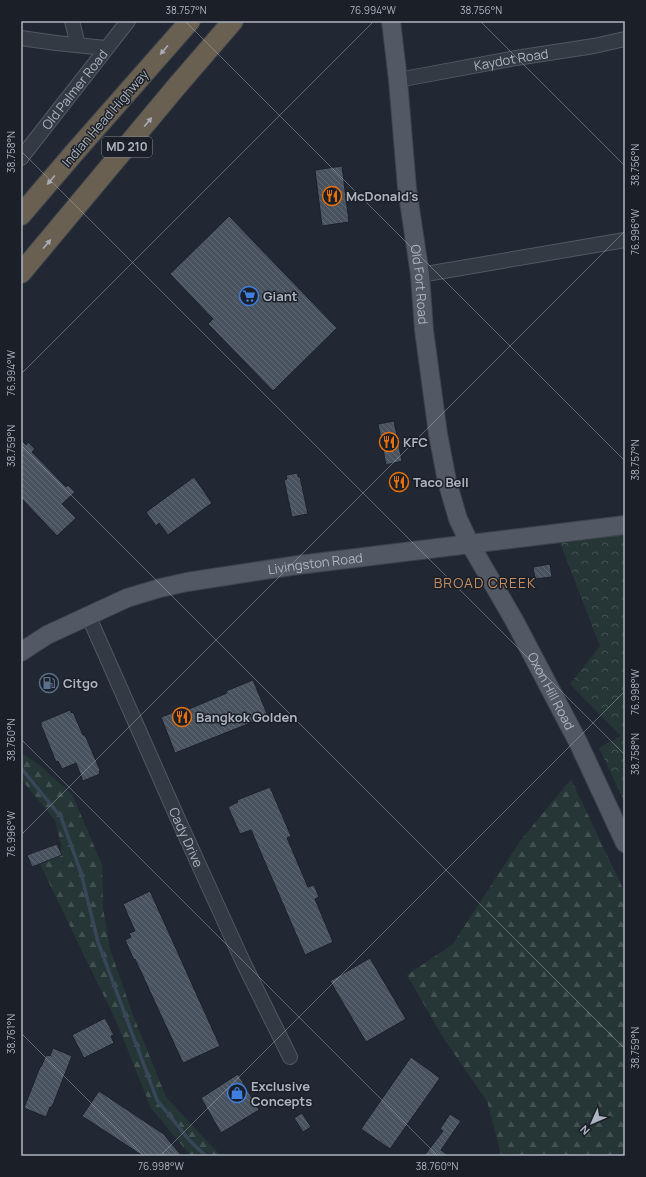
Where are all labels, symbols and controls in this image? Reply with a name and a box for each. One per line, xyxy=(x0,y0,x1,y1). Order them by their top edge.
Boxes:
text: 38.757°N xyxy=(165,3,207,17)
text: 76.994°W xyxy=(350,3,397,17)
text: 38.756°N xyxy=(460,3,502,17)
street label: Kaydot Road xyxy=(472,44,550,75)
street label: Old Palmer Road xyxy=(37,46,112,133)
one-way arrow xyxy=(160,46,169,55)
street label: Indian Head Highway xyxy=(58,65,152,171)
one-way arrow xyxy=(143,117,152,128)
text: 38.758°N xyxy=(4,131,18,173)
road number: MD 210 xyxy=(102,137,152,157)
text: 38.756°N xyxy=(628,144,642,186)
one-way arrow xyxy=(46,175,55,185)
restaurant icon: McDonald's xyxy=(321,185,343,207)
place label: McDonald's xyxy=(346,187,418,205)
text: 76.996°W xyxy=(628,208,642,255)
one-way arrow xyxy=(42,238,51,249)
street label: Old Fort Road xyxy=(407,243,433,325)
supermarket icon: Giant xyxy=(238,285,260,307)
place label: Giant xyxy=(263,287,298,305)
text: 76.994°W xyxy=(4,349,18,396)
text: 38.759°N xyxy=(4,425,18,467)
restaurant icon: KFC xyxy=(378,431,400,453)
place label: KFC xyxy=(403,433,428,451)
text: 38.757°N xyxy=(628,439,642,481)
restaurant icon: Taco Bell xyxy=(388,471,410,493)
place label: Taco Bell xyxy=(413,473,469,491)
street label: Livingston Road xyxy=(267,548,364,578)
district label: BROAD CREEK xyxy=(434,573,536,592)
street label: Oxon Hill Road xyxy=(523,649,579,733)
text: 76.998°W xyxy=(628,668,642,715)
fuel station icon: Citgo xyxy=(38,672,60,694)
place label: Citgo xyxy=(63,674,98,692)
restaurant icon: Bangkok Golden xyxy=(171,706,193,728)
place label: Bangkok Golden xyxy=(196,708,297,726)
text: 38.760°N xyxy=(4,719,18,761)
text: 38.758°N xyxy=(628,733,642,775)
street label: Cady Drive xyxy=(165,804,208,871)
text: 76.996°W xyxy=(4,810,18,857)
text: 38.761°N xyxy=(4,1014,18,1054)
text: 38.759°N xyxy=(628,1027,642,1069)
place label: Exclusive Concepts xyxy=(251,1077,312,1110)
shop icon: Exclusive Concepts xyxy=(226,1082,248,1104)
north arrow xyxy=(572,1103,612,1143)
text: N xyxy=(576,1122,593,1139)
text: 76.998°W xyxy=(138,1159,185,1173)
text: 38.760°N xyxy=(416,1159,458,1173)

